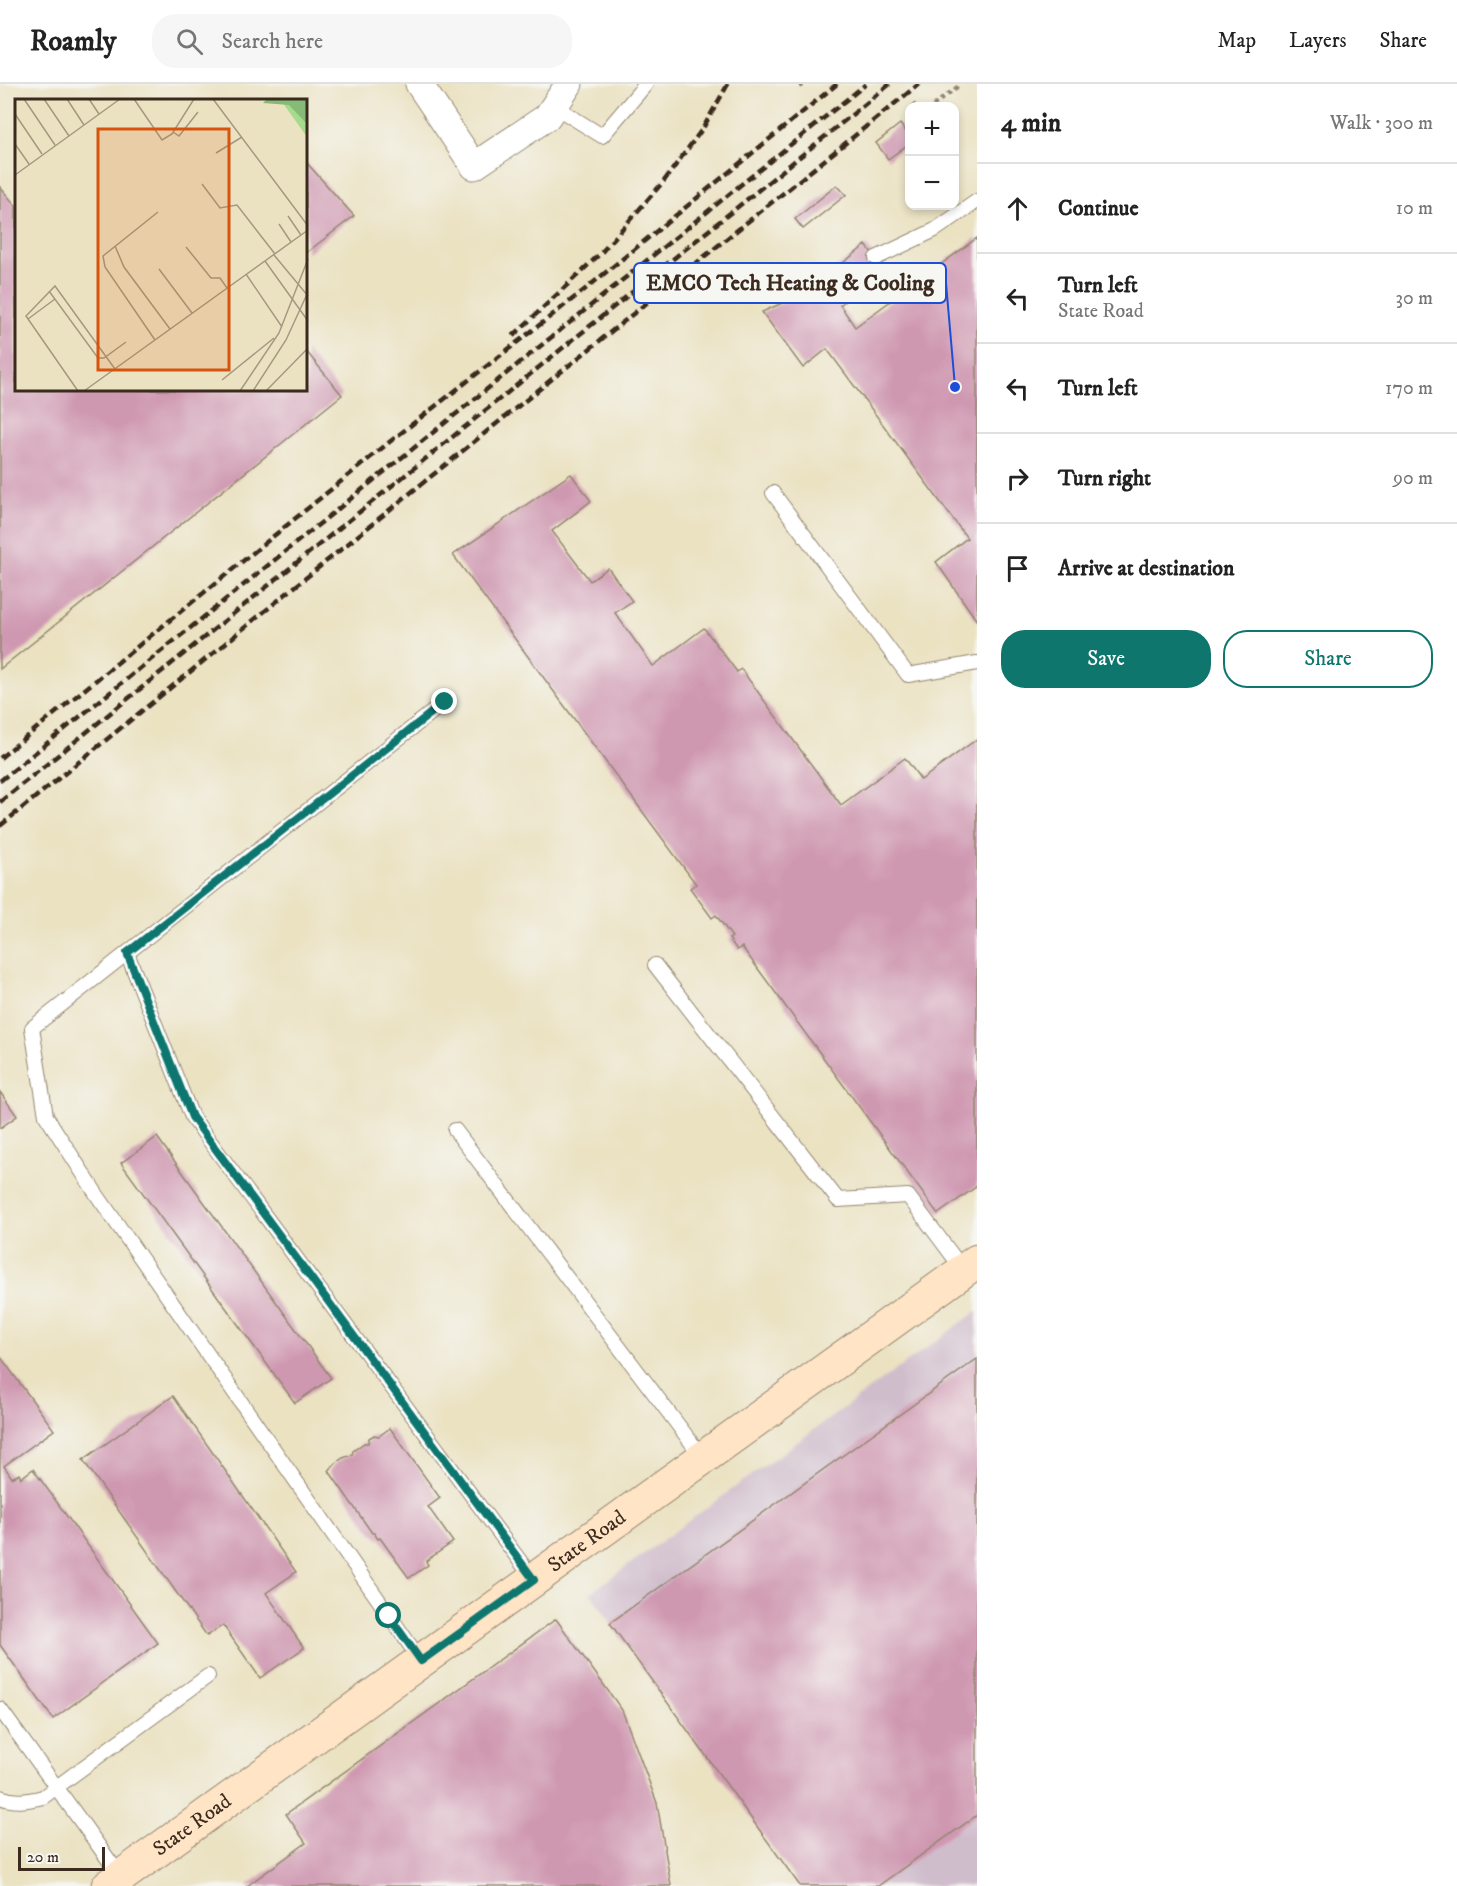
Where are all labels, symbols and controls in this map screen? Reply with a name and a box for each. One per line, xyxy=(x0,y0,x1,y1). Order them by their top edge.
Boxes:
search box xyxy=(152,14,572,68)
text: Roamly xyxy=(30,24,116,59)
icon: search xyxy=(173,25,206,58)
text: Search here xyxy=(221,28,323,55)
text: Map xyxy=(1217,28,1256,54)
text: Layers xyxy=(1289,28,1347,54)
text: Share xyxy=(1380,28,1427,54)
inset map xyxy=(15,99,308,392)
map controls xyxy=(905,102,959,210)
button: + xyxy=(905,102,959,156)
text: 4 min xyxy=(1001,107,1061,140)
text: Walk · 300 m xyxy=(1330,111,1433,136)
button: − xyxy=(905,156,959,210)
icon: ahead xyxy=(1001,192,1034,225)
text: Continue xyxy=(1058,195,1139,222)
text: 10 m xyxy=(1396,196,1433,221)
callout: EMCO Tech Heating & Cooling xyxy=(634,263,946,303)
text: EMCO Tech Heating & Cooling xyxy=(646,270,935,297)
text: Turn left xyxy=(1058,272,1138,299)
icon: left xyxy=(1001,282,1034,315)
text: 30 m xyxy=(1395,286,1433,311)
text: State Road xyxy=(1058,299,1144,324)
icon: left xyxy=(1001,372,1034,405)
text: Turn left xyxy=(1058,375,1138,402)
text: 170 m xyxy=(1385,376,1433,401)
icon: right xyxy=(1001,462,1034,495)
text: Turn right xyxy=(1058,465,1151,492)
text: 90 m xyxy=(1393,466,1433,491)
icon: arrive xyxy=(1001,552,1034,585)
text: Arrive at destination xyxy=(1058,555,1235,582)
button: Save xyxy=(1001,630,1211,688)
button: Share xyxy=(1223,630,1433,688)
route end xyxy=(431,688,457,714)
street label: State Road xyxy=(543,1504,632,1578)
route start xyxy=(375,1602,401,1628)
street label: State Road xyxy=(148,1788,237,1862)
scale bar xyxy=(18,1844,105,1872)
text: 20 m xyxy=(27,1847,59,1867)

